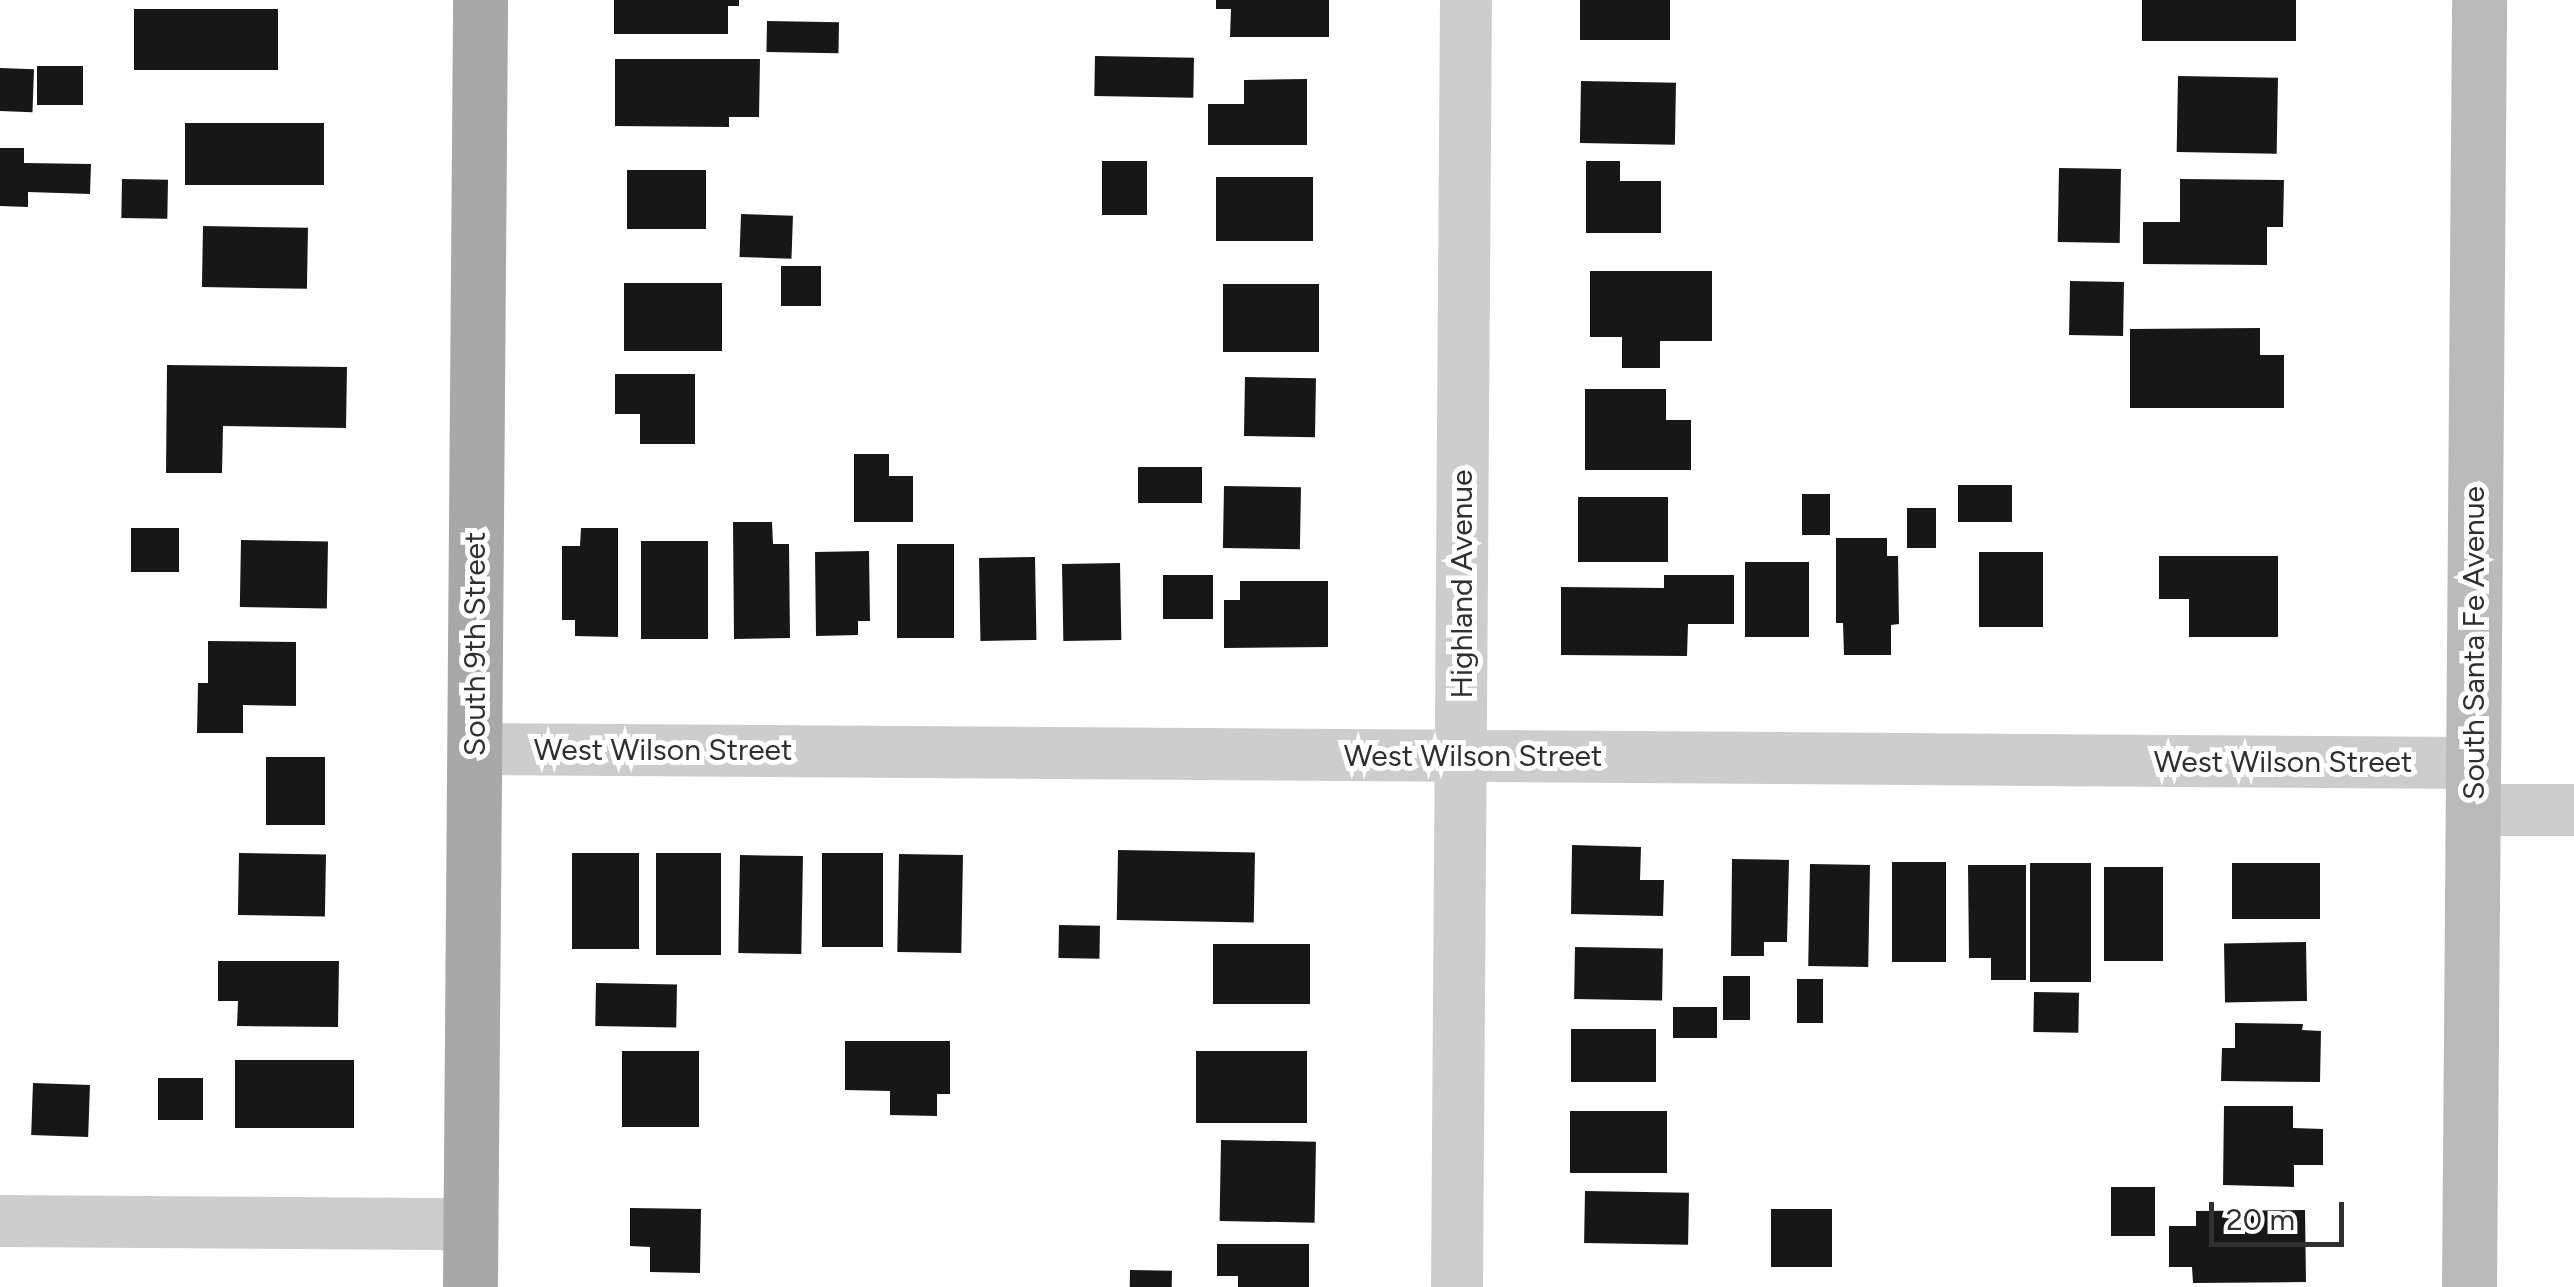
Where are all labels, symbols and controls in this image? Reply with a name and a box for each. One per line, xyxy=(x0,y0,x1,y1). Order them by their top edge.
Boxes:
street label: Highland Avenue xyxy=(1444,470,1480,698)
street label: South Santa Fe Avenue xyxy=(2456,486,2492,800)
street label: South 9th Street xyxy=(457,532,493,756)
street label: West Wilson Street xyxy=(534,732,792,768)
street label: West Wilson Street xyxy=(1344,738,1602,774)
street label: West Wilson Street xyxy=(2154,744,2412,780)
scale bar xyxy=(2214,1182,2349,1244)
text: 20 m xyxy=(2226,1201,2295,1238)

